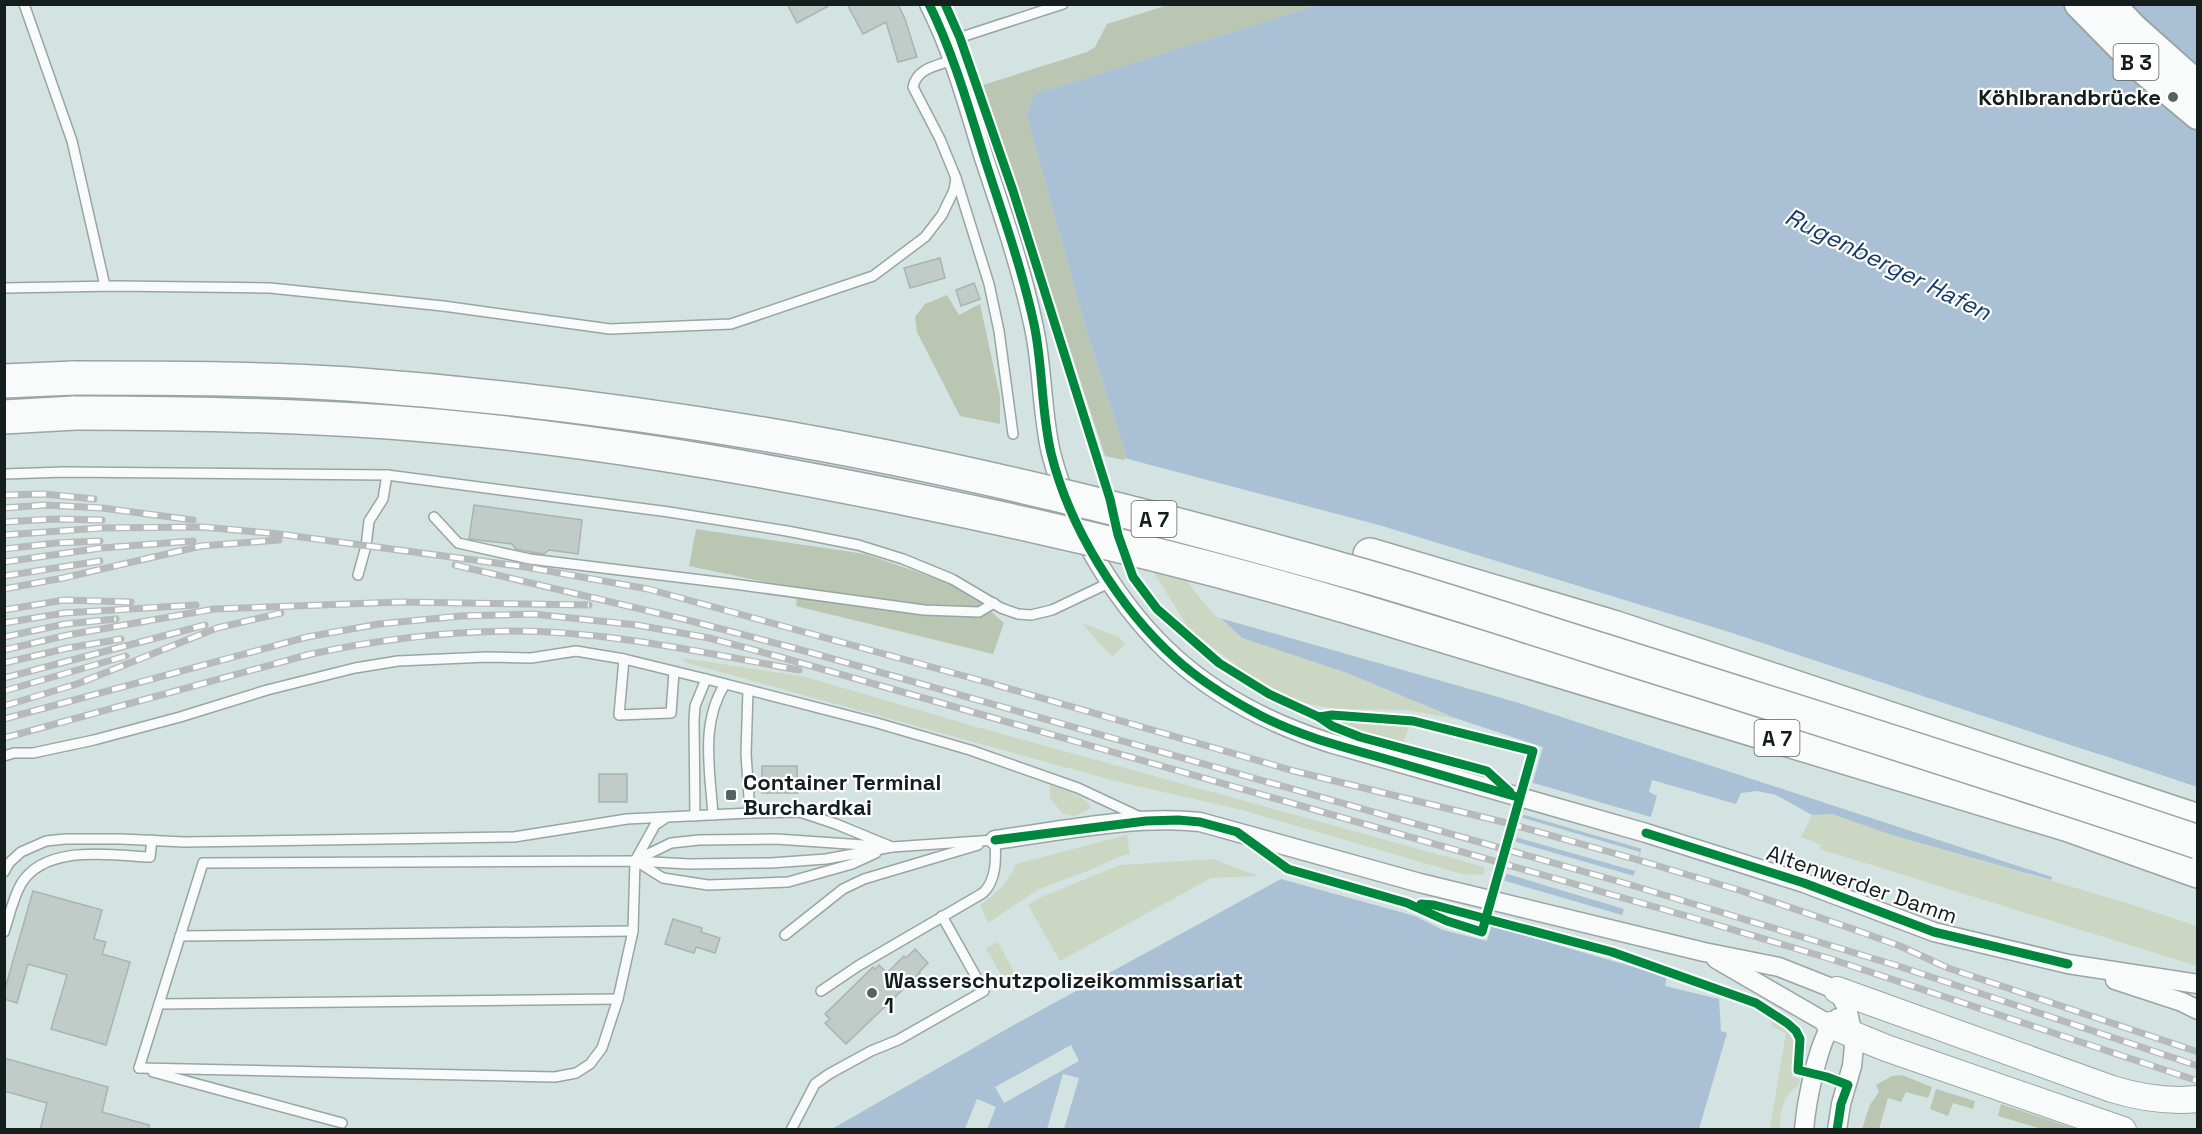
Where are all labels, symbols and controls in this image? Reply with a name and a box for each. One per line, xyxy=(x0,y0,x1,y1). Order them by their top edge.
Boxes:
road number: B 3 xyxy=(2114,44,2158,80)
place label: Köhlbrandbrücke xyxy=(1978,83,2161,111)
marker: Köhlbrandbrücke xyxy=(2166,90,2180,104)
water label: Rugenberger Hafen xyxy=(1780,201,1997,328)
road number: A 7 xyxy=(1132,501,1176,537)
road number: A 7 xyxy=(1754,720,1800,756)
place label: Container Terminal Burchardkai xyxy=(743,768,941,821)
marker: Container Terminal Burchardkai xyxy=(724,788,738,802)
street label: Altenwerder Damm xyxy=(1763,838,1961,930)
place label: Wasserschutzpolizeikommissariat 1 xyxy=(884,966,1243,1019)
marker: Wasserschutzpolizeikommissariat 1 xyxy=(865,986,879,1000)

